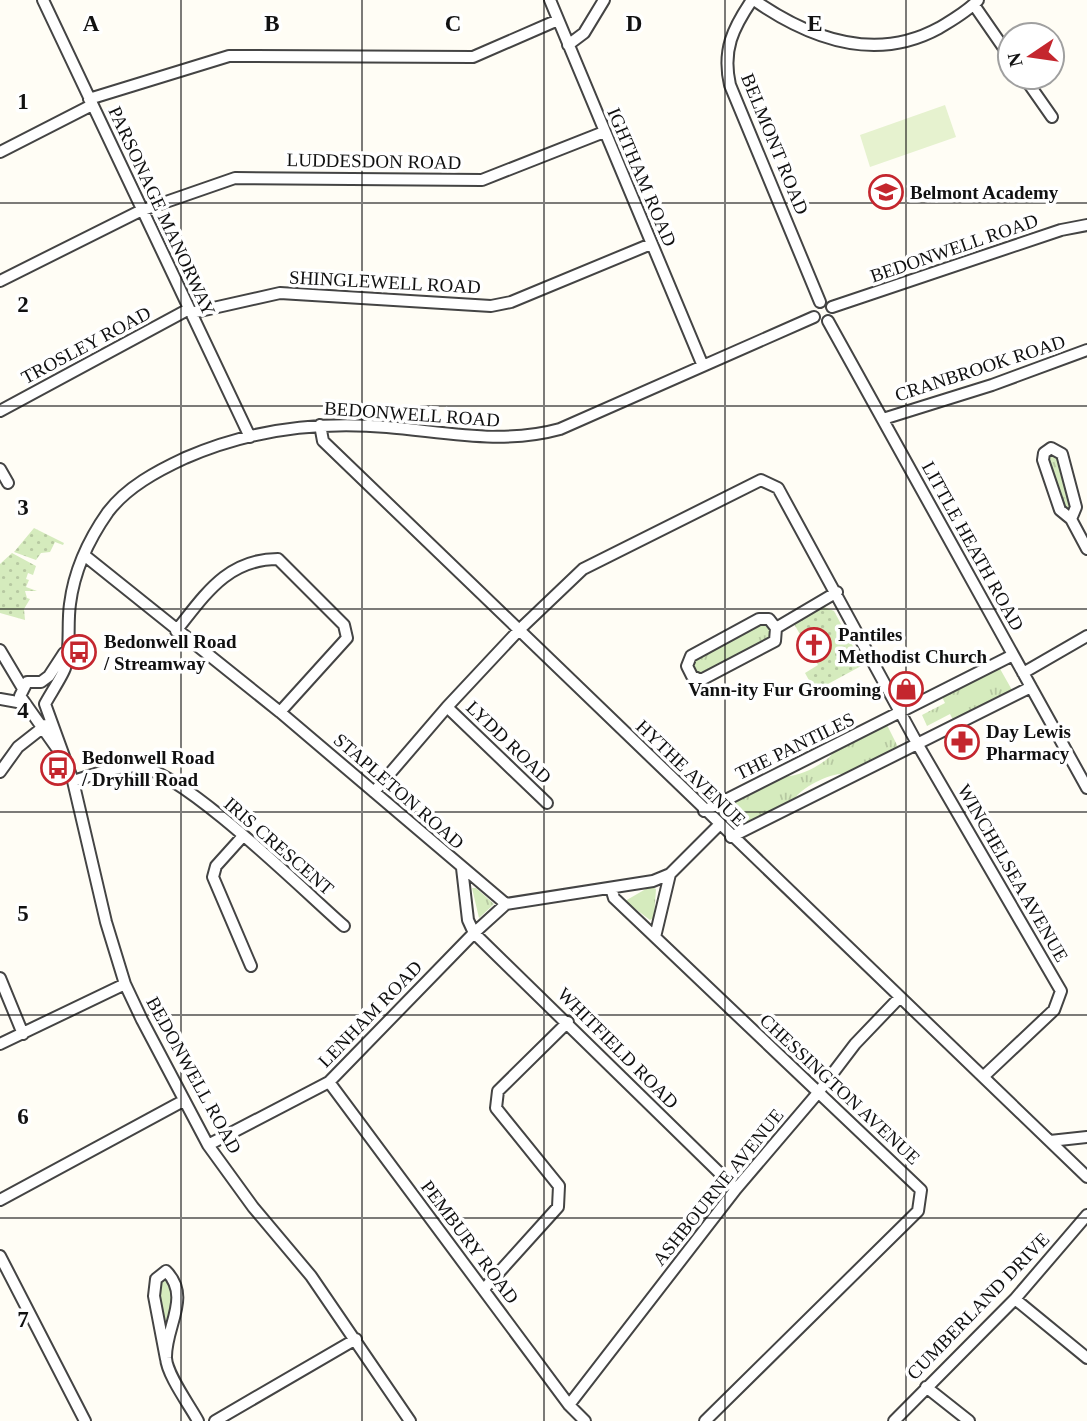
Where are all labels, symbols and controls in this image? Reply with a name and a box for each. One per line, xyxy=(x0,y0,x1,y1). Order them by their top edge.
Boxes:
text: A xyxy=(83,11,100,36)
text: B xyxy=(264,11,280,36)
text: C xyxy=(445,11,461,36)
text: D xyxy=(626,11,642,36)
text: E xyxy=(807,11,823,36)
north arrow xyxy=(996,21,1066,91)
text: N xyxy=(1003,50,1027,69)
street label: BELMONT ROAD xyxy=(737,70,813,218)
text: 1 xyxy=(17,89,29,114)
street label: PARSONAGE MANORWAY xyxy=(104,103,220,319)
street label: IGHTHAM ROAD xyxy=(603,105,681,249)
street label: LUDDESDON ROAD xyxy=(286,149,462,173)
school or university icon: Belmont Academy xyxy=(867,173,905,211)
place label: Belmont Academy xyxy=(910,182,1059,203)
street label: BEDONWELL ROAD xyxy=(867,209,1041,287)
street label: SHINGLEWELL ROAD xyxy=(289,266,481,298)
text: 2 xyxy=(17,292,29,317)
street label: TROSLEY ROAD xyxy=(18,302,154,388)
street label: CRANBROOK ROAD xyxy=(892,331,1068,405)
street label: BEDONWELL ROAD xyxy=(323,397,501,431)
street label: LITTLE HEATH ROAD xyxy=(918,458,1028,634)
text: 3 xyxy=(17,495,29,520)
place label: Pantiles Methodist Church xyxy=(838,624,987,667)
church icon: Pantiles Methodist Church xyxy=(795,626,833,664)
place label: Bedonwell Road / Streamway xyxy=(103,631,237,674)
bus stop icon: Bedonwell Road / Streamway xyxy=(60,633,98,671)
shop icon: Vann-ity Fur Grooming xyxy=(887,670,925,708)
place label: Vann-ity Fur Grooming xyxy=(688,679,881,700)
street label: LYDD ROAD xyxy=(462,696,556,788)
text: 4 xyxy=(17,698,29,723)
street label: THE PANTILES xyxy=(732,708,858,784)
street label: HYTHE AVENUE xyxy=(632,716,750,830)
place label: Day Lewis Pharmacy xyxy=(986,721,1071,764)
pharmacy icon: Day Lewis Pharmacy xyxy=(943,723,981,761)
street label: STAPLETON ROAD xyxy=(330,729,468,853)
place label: Bedonwell Road / Dryhill Road xyxy=(81,747,215,790)
bus stop icon: Bedonwell Road / Dryhill Road xyxy=(39,749,77,787)
street label: WINCHELSEA AVENUE xyxy=(953,780,1073,966)
street label: IRIS CRESCENT xyxy=(220,793,338,899)
text: 5 xyxy=(17,901,29,926)
street label: LENHAM ROAD xyxy=(314,956,426,1072)
street label: WHITFIELD ROAD xyxy=(553,983,683,1113)
street label: BEDONWELL ROAD xyxy=(142,993,246,1157)
street label: CHESSINGTON AVENUE xyxy=(756,1009,924,1169)
text: 6 xyxy=(17,1104,29,1129)
street label: ASHBOURNE AVENUE xyxy=(648,1104,788,1270)
street label: PEMBURY ROAD xyxy=(417,1176,523,1308)
street label: CUMBERLAND DRIVE xyxy=(902,1228,1054,1384)
text: 7 xyxy=(17,1307,29,1332)

